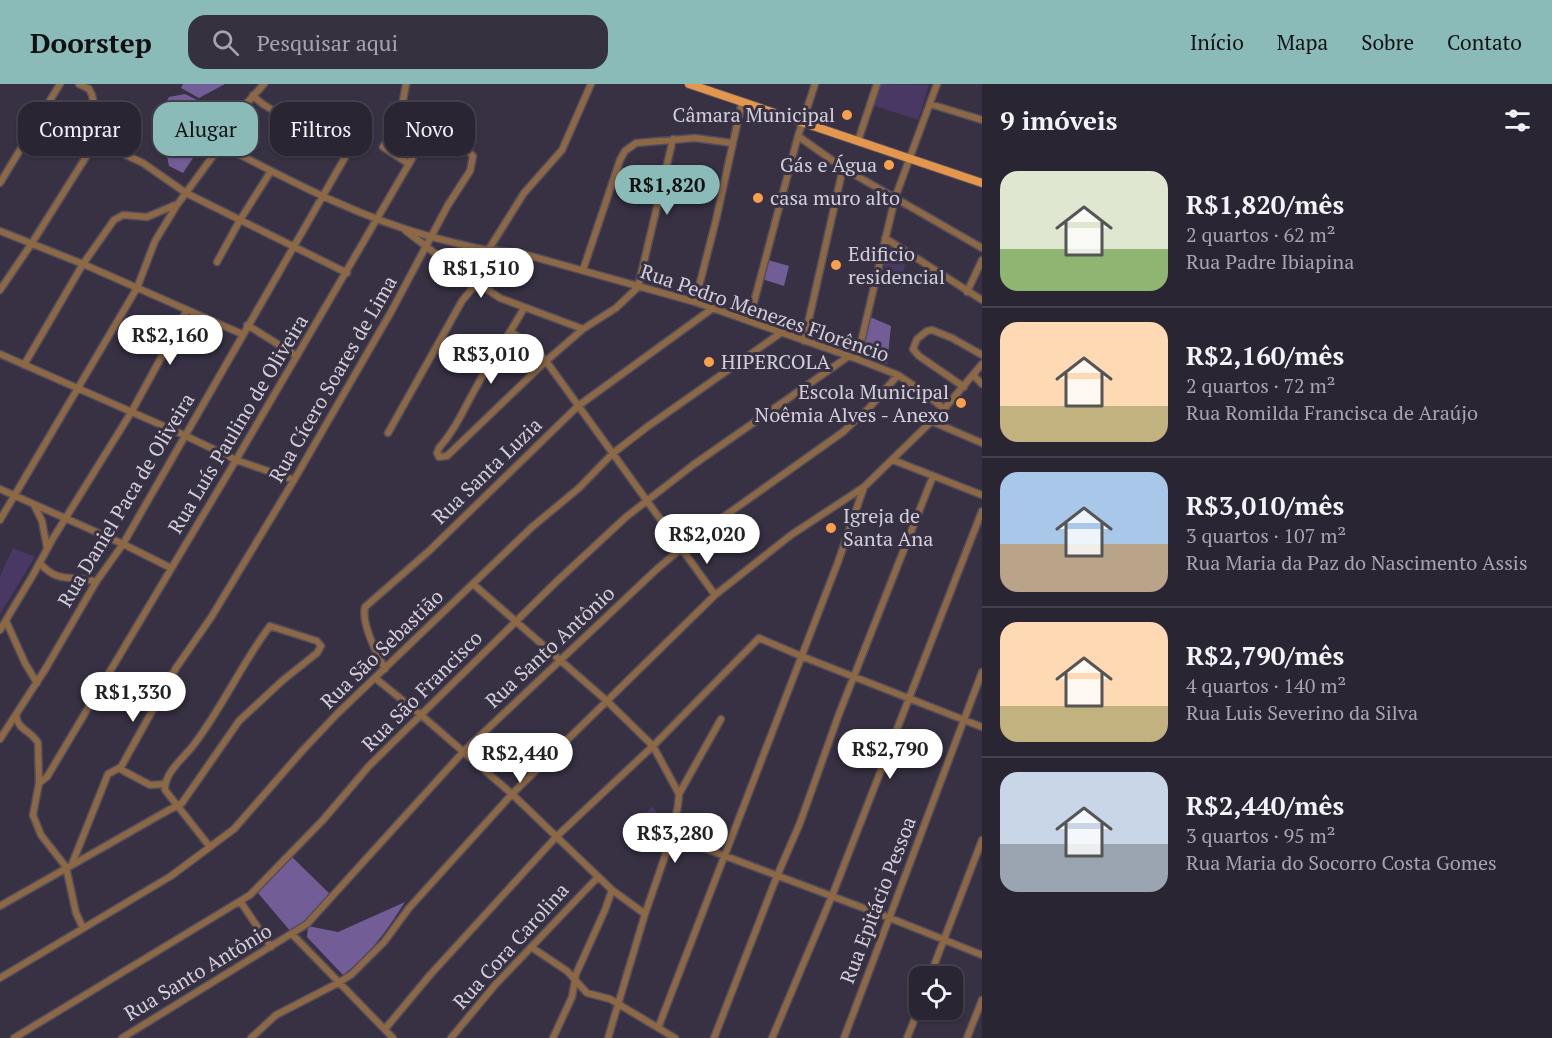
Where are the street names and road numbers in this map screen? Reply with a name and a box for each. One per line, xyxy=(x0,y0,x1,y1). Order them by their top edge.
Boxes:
street label: Rua Pedro Menezes Florêncio xyxy=(637,257,893,368)
street label: Rua Cícero Soares de Lima xyxy=(262,271,403,487)
street label: Rua Luís Paulino de Oliveira xyxy=(161,309,314,538)
street label: Rua Daniel Paca de Oliveira xyxy=(51,388,200,612)
street label: Rua Santa Luzia xyxy=(426,411,547,530)
street label: Rua Santo Antônio xyxy=(479,580,620,714)
street label: Rua São Sebastião xyxy=(314,583,449,714)
street label: Rua São Francisco xyxy=(355,624,488,757)
street label: Rua Epitácio Pessoa xyxy=(833,812,922,987)
street label: Rua Cora Carolina xyxy=(447,877,575,1015)
street label: Rua Santo Antônio xyxy=(119,917,277,1026)

